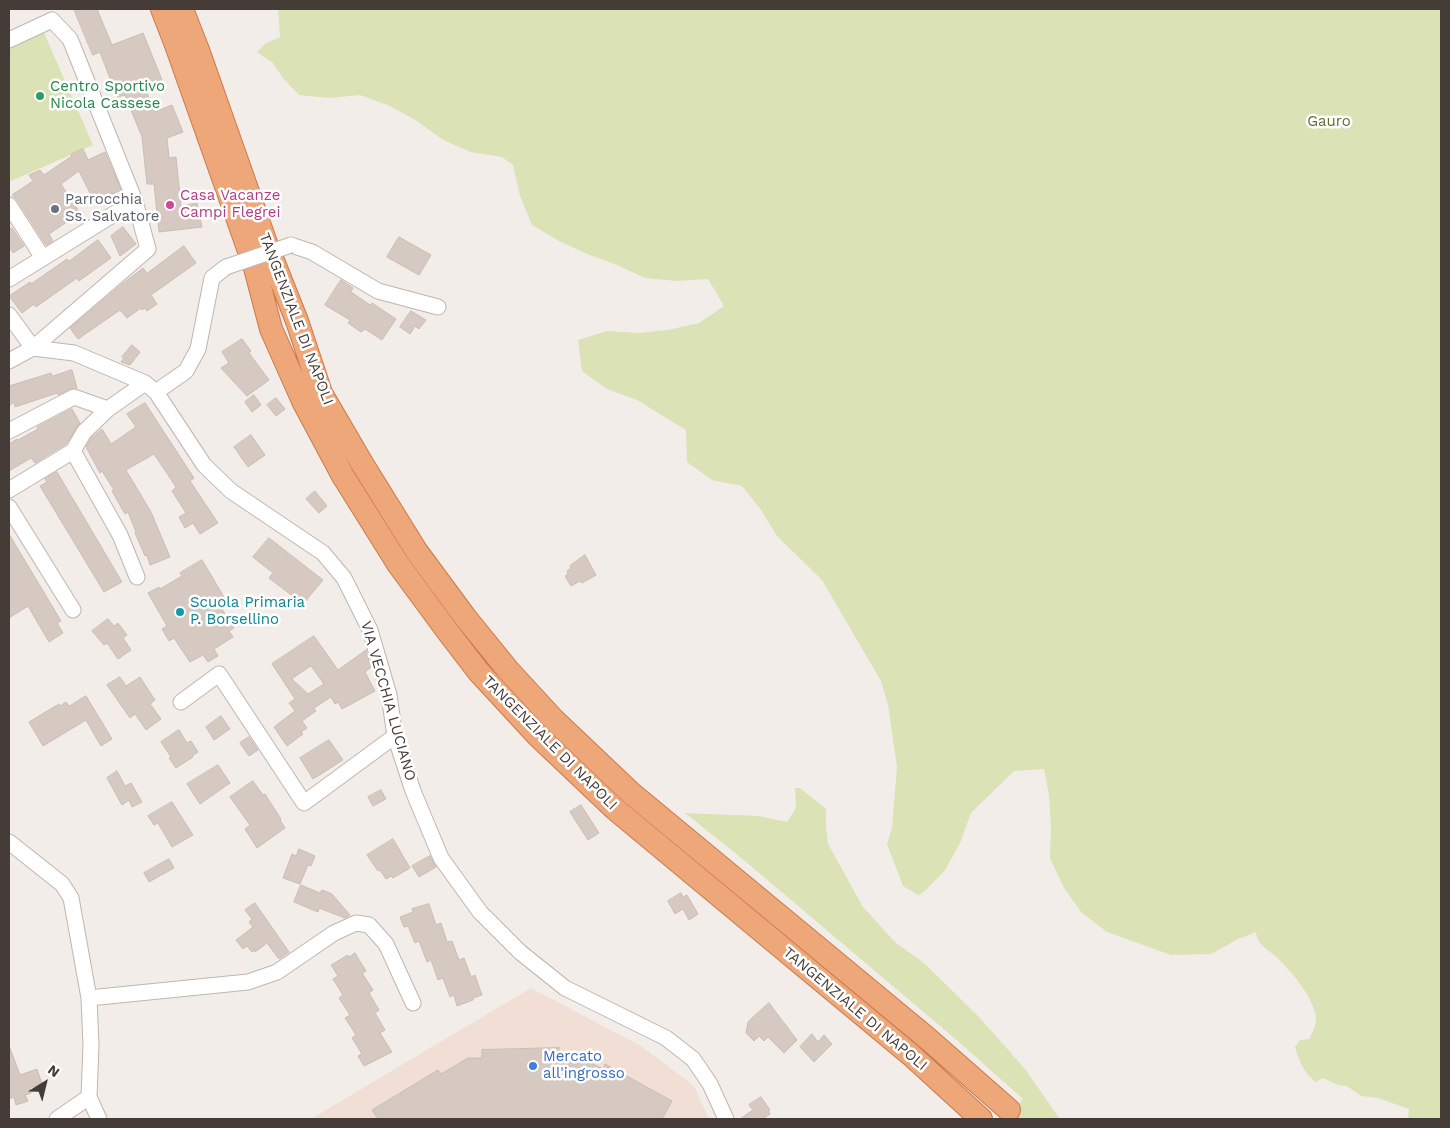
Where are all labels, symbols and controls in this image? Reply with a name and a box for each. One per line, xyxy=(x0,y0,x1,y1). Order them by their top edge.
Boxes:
place label: Centro Sportivo Nicola Cassese xyxy=(50,78,165,113)
marker: Centro Sportivo Nicola Cassese xyxy=(34,90,46,102)
park label: Gauro xyxy=(1307,113,1351,131)
place label: Casa Vacanze Campi Flegrei xyxy=(180,187,280,222)
place label: Parrocchia Ss. Salvatore xyxy=(65,191,159,226)
marker: Casa Vacanze Campi Flegrei xyxy=(164,199,176,211)
marker: Parrocchia Ss. Salvatore xyxy=(49,203,61,215)
street label: TANGENZIALE DI NAPOLI xyxy=(255,231,337,407)
place label: Scuola Primaria P. Borsellino xyxy=(190,594,305,629)
marker: Scuola Primaria P. Borsellino xyxy=(174,606,186,618)
street label: VIA VECCHIA LUCIANO xyxy=(357,619,419,783)
street label: TANGENZIALE DI NAPOLI xyxy=(479,672,621,814)
street label: TANGENZIALE DI NAPOLI xyxy=(779,943,931,1075)
place label: Mercato all'ingrosso xyxy=(543,1048,625,1083)
north arrow xyxy=(20,1058,70,1108)
marker: Mercato all'ingrosso xyxy=(527,1060,539,1072)
text: N xyxy=(45,1061,63,1080)

